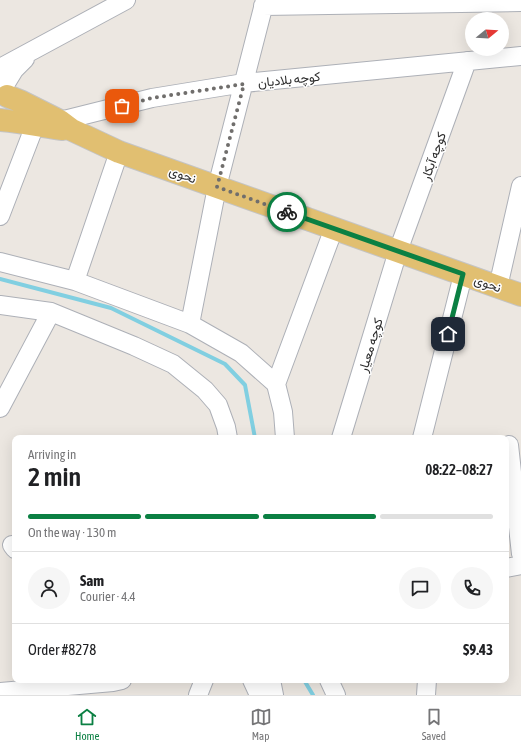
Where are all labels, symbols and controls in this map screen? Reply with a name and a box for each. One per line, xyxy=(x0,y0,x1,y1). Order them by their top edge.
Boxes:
north arrow xyxy=(465,12,509,56)
map controls xyxy=(465,12,509,56)
street label: کوچه بلادیان xyxy=(257,69,322,92)
pin xyxy=(105,89,139,123)
icon: bag xyxy=(111,95,133,117)
street label: کوچه آبکار xyxy=(418,130,451,184)
street label: نحوی xyxy=(167,163,199,187)
courier xyxy=(267,192,307,232)
icon: bike xyxy=(276,201,298,223)
street label: نحوی xyxy=(472,272,504,296)
street label: کوچه معیار xyxy=(355,316,388,376)
pin xyxy=(431,317,465,351)
icon: home xyxy=(437,323,459,345)
text: Arriving in xyxy=(28,447,76,462)
text: 08:22–08:27 xyxy=(425,461,493,478)
text: 2 min xyxy=(28,462,81,492)
text: On the way · 130 m xyxy=(28,525,116,540)
button: person xyxy=(28,567,70,609)
button: chat xyxy=(399,567,441,609)
button: phone xyxy=(451,567,493,609)
text: Sam xyxy=(80,572,104,589)
text: Courier · 4.4 xyxy=(80,589,136,604)
text: Order #8278 xyxy=(28,641,96,658)
text: $9.43 xyxy=(463,641,493,658)
tab: Home xyxy=(75,706,100,742)
tab: Map xyxy=(250,706,272,742)
tab: Saved xyxy=(422,706,446,742)

